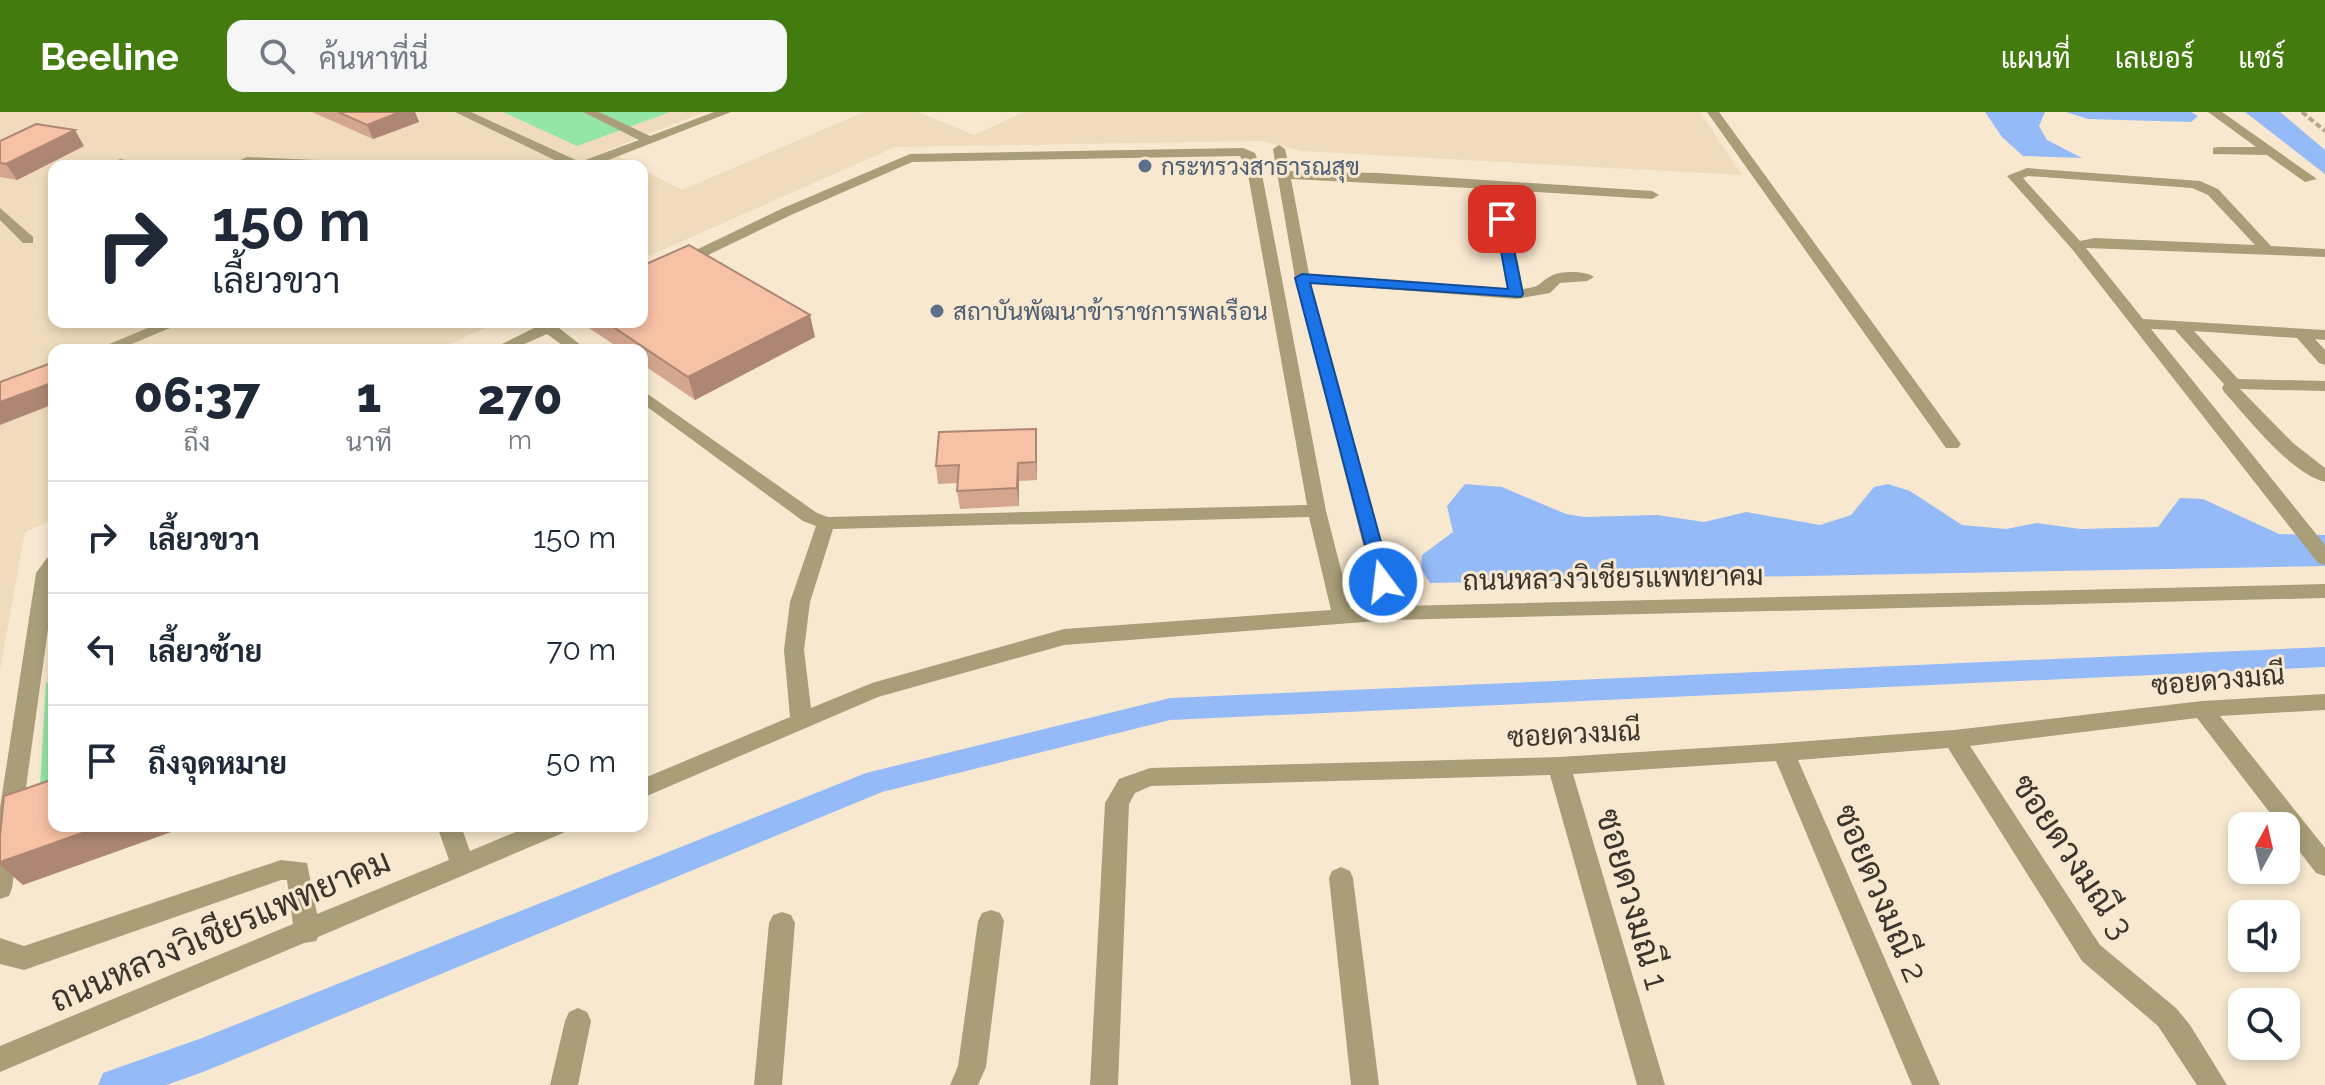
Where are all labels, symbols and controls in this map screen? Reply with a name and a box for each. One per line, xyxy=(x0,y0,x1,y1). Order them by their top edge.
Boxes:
search box xyxy=(227,20,787,92)
text: Beeline xyxy=(40,34,179,79)
icon: search xyxy=(255,34,299,78)
text: ค้นหาที่นี่ xyxy=(319,41,428,76)
text: แผนที่ xyxy=(2001,42,2071,75)
text: เลเยอร์ xyxy=(2115,42,2194,75)
text: แชร์ xyxy=(2238,42,2285,75)
place label: กระทรวงสาธารณสุข xyxy=(1161,152,1360,183)
marker: กระทรวงสาธารณสุข xyxy=(1136,157,1154,175)
pin xyxy=(1468,185,1536,253)
text: 150 m xyxy=(212,188,371,254)
icon: right xyxy=(80,192,184,296)
icon: arrive xyxy=(1480,197,1524,241)
text: เลี้ยวขวา xyxy=(212,259,340,301)
place label: สถาบันพัฒนาข้าราชการพลเรือน xyxy=(953,297,1268,326)
marker: สถาบันพัฒนาข้าราชการพลเรือน xyxy=(928,302,946,320)
text: 06:37 xyxy=(133,367,260,423)
text: 1 xyxy=(356,367,381,423)
text: 270 xyxy=(478,369,562,425)
text: m xyxy=(508,425,532,455)
text: ถึง xyxy=(183,427,210,457)
text: นาที xyxy=(346,427,392,457)
icon: right xyxy=(80,515,124,559)
text: 150 m xyxy=(533,520,616,555)
text: เลี้ยวขวา xyxy=(148,522,260,557)
position arrow xyxy=(1341,540,1425,624)
street label: ถนนหลวงวิเชียรแพทยาคม xyxy=(1462,557,1764,597)
icon: left xyxy=(80,627,124,671)
text: 70 m xyxy=(546,632,616,667)
text: เลี้ยวซ้าย xyxy=(148,634,262,669)
street label: ซอยดวงมณี xyxy=(2150,656,2286,702)
street label: ซอยดวงมณี xyxy=(1506,712,1642,754)
icon: arrive xyxy=(80,739,124,783)
text: 50 m xyxy=(546,744,616,779)
text: ถึงจุดหมาย xyxy=(148,746,287,781)
street label: ซอยดวงมณี 3 xyxy=(2003,766,2143,946)
street label: ซอยดวงมณี 2 xyxy=(1826,798,1937,988)
street label: ซอยดวงมณี 1 xyxy=(1588,804,1679,994)
north arrow xyxy=(2228,812,2300,884)
map controls xyxy=(2228,812,2300,1060)
street label: ถนนหลวงวิเชียรแพทยาคม xyxy=(44,839,396,1020)
button: sound xyxy=(2228,900,2300,972)
button: search xyxy=(2228,988,2300,1060)

